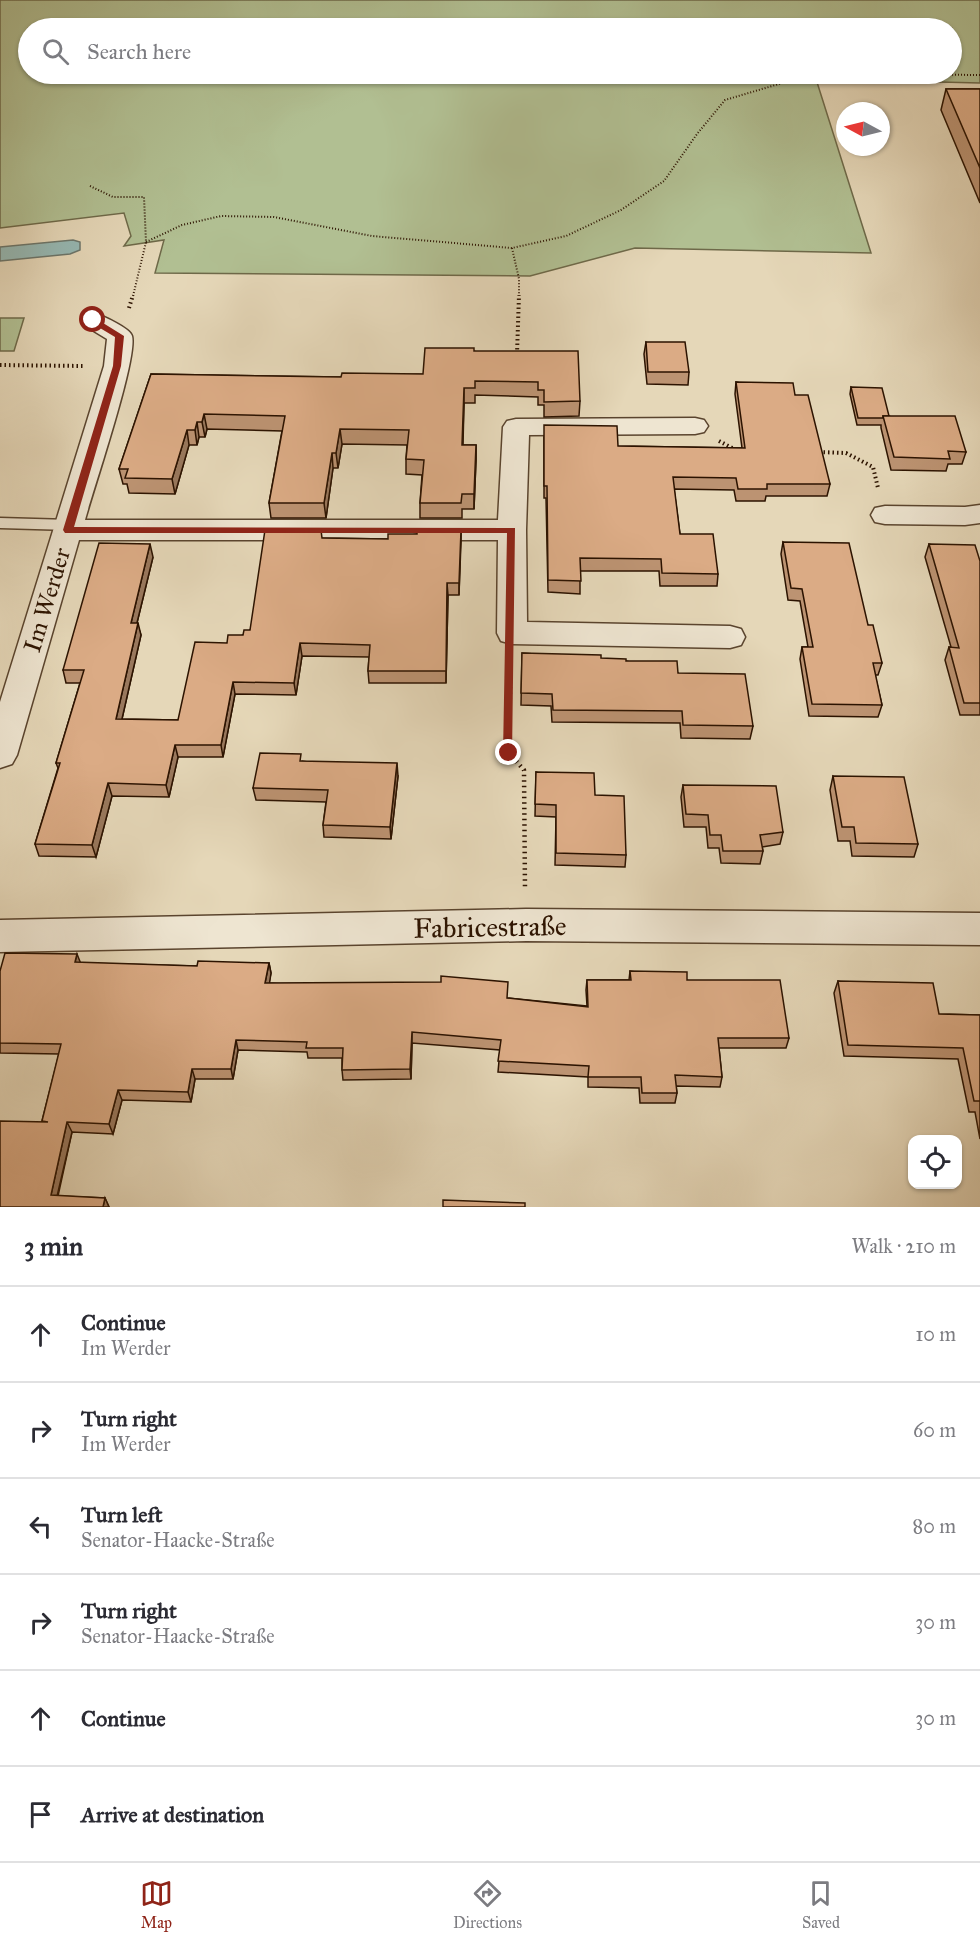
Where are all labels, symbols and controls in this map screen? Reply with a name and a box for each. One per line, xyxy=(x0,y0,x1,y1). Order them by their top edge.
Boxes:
search box xyxy=(18,18,962,84)
icon: search xyxy=(39,35,72,68)
text: Search here xyxy=(87,38,191,65)
north arrow xyxy=(836,102,890,156)
route start xyxy=(79,306,105,332)
street label: Im Werder xyxy=(17,544,77,656)
route end xyxy=(495,739,521,765)
street label: Fabricestraße xyxy=(413,908,567,946)
map controls xyxy=(908,1135,962,1189)
button: locate xyxy=(908,1135,962,1189)
text: 3 min xyxy=(24,1230,83,1262)
text: Walk · 210 m xyxy=(851,1234,956,1258)
text: Continue xyxy=(81,1309,166,1336)
icon: ahead xyxy=(24,1318,57,1351)
text: 10 m xyxy=(915,1322,956,1346)
text: Im Werder xyxy=(81,1336,170,1360)
text: Turn right xyxy=(81,1405,177,1432)
icon: right xyxy=(24,1414,57,1447)
text: 60 m xyxy=(913,1418,956,1442)
text: Im Werder xyxy=(81,1432,170,1456)
text: Turn left xyxy=(81,1501,163,1528)
icon: left xyxy=(24,1510,57,1543)
text: 80 m xyxy=(913,1514,956,1538)
text: Senator-Haacke-Straße xyxy=(81,1528,275,1552)
text: Turn right xyxy=(81,1597,177,1624)
icon: right xyxy=(24,1606,57,1639)
text: 30 m xyxy=(915,1610,956,1634)
text: Senator-Haacke-Straße xyxy=(81,1624,275,1648)
icon: ahead xyxy=(24,1702,57,1735)
text: Continue xyxy=(81,1705,166,1732)
text: 30 m xyxy=(915,1706,956,1730)
icon: arrive xyxy=(24,1798,57,1831)
text: Arrive at destination xyxy=(81,1801,264,1828)
tab: Map xyxy=(140,1877,173,1932)
tab: Directions xyxy=(453,1877,522,1932)
tab: Saved xyxy=(802,1877,840,1932)

